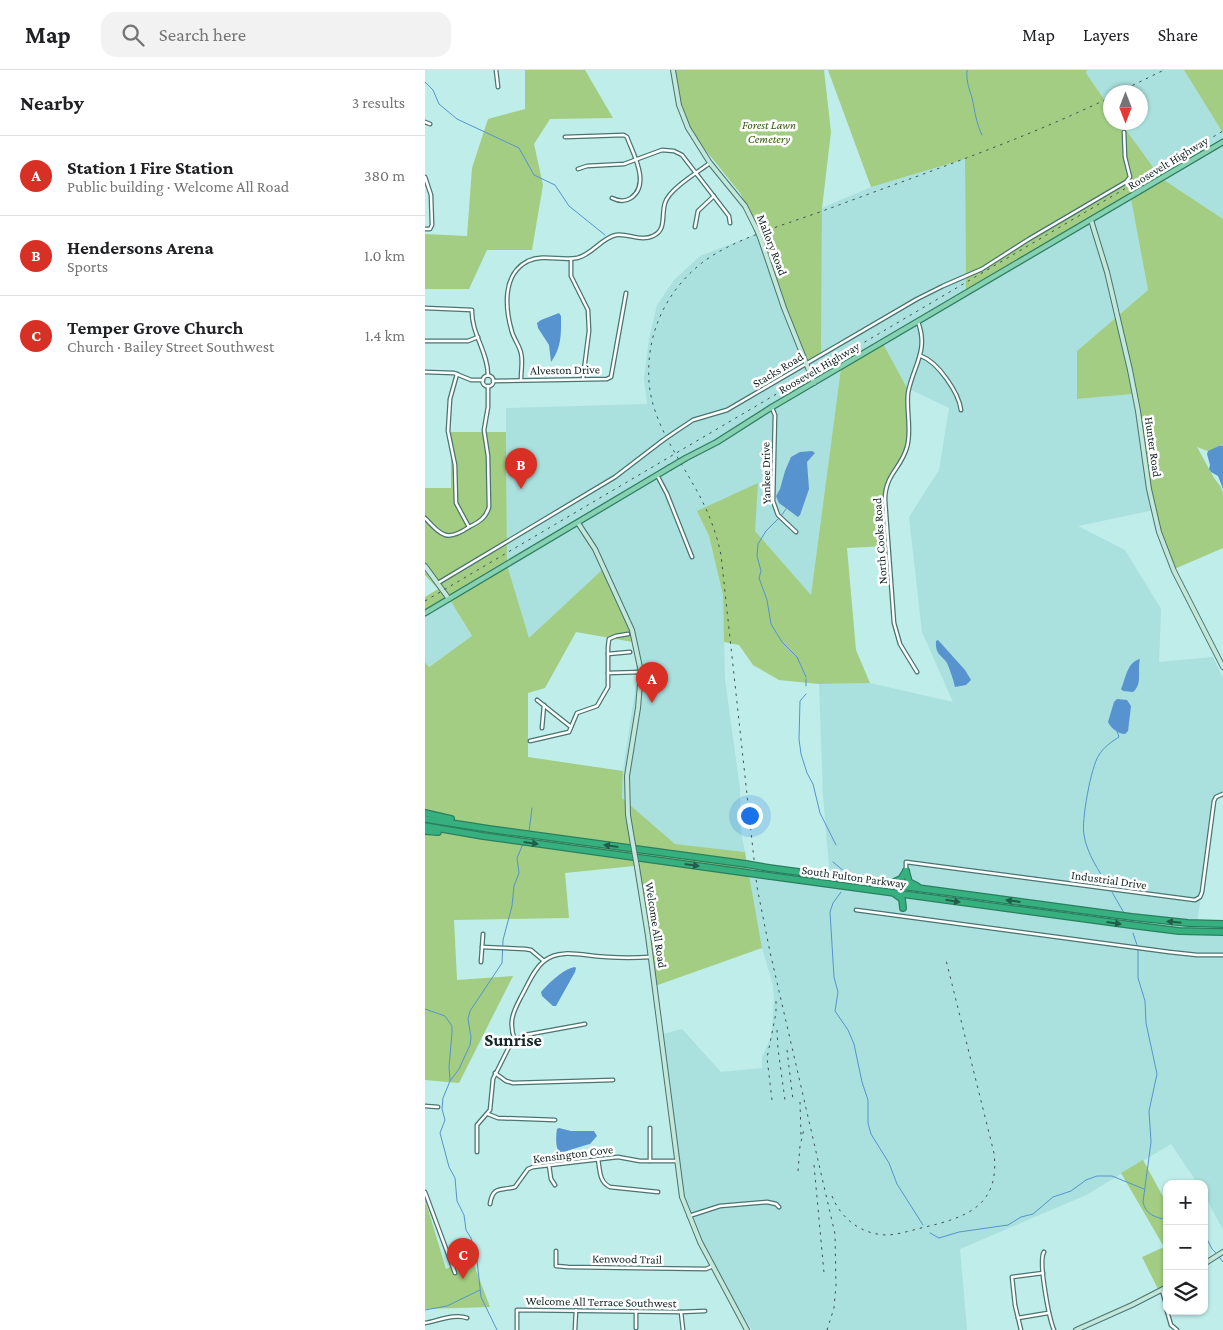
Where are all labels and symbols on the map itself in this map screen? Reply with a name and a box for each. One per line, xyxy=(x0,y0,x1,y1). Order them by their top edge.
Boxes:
north arrow xyxy=(1103,85,1148,130)
park label: Forest Lawn Cemetery xyxy=(742,118,796,146)
street label: Roosevelt Highway xyxy=(1125,133,1211,193)
street label: Mallory Road xyxy=(754,213,790,278)
street label: Roosevelt Highway xyxy=(776,339,863,397)
street label: Stacks Road xyxy=(750,349,807,391)
street label: Alveston Drive xyxy=(530,362,600,378)
street label: Hunter Road xyxy=(1142,416,1164,479)
street label: Yankee Drive xyxy=(758,442,774,504)
pin: B xyxy=(505,448,537,489)
street label: North Cooks Road xyxy=(870,497,890,585)
pin: A xyxy=(636,662,668,703)
your location xyxy=(737,803,763,829)
one-way arrow xyxy=(524,839,540,847)
one-way arrow xyxy=(602,842,618,850)
one-way arrow xyxy=(685,861,701,869)
street label: South Fulton Parkway xyxy=(801,863,908,891)
street label: Industrial Drive xyxy=(1070,868,1148,892)
street label: Welcome All Road xyxy=(642,881,670,970)
one-way arrow xyxy=(945,897,961,905)
one-way arrow xyxy=(1005,897,1021,905)
one-way arrow xyxy=(1166,918,1182,926)
one-way arrow xyxy=(1106,919,1122,927)
district label: Sunrise xyxy=(484,1030,542,1050)
street label: Kensington Cove xyxy=(532,1142,614,1166)
pin: C xyxy=(447,1238,479,1279)
street label: Kenwood Trail xyxy=(592,1251,662,1267)
street label: Welcome All Terrace Southwest xyxy=(525,1294,678,1310)

